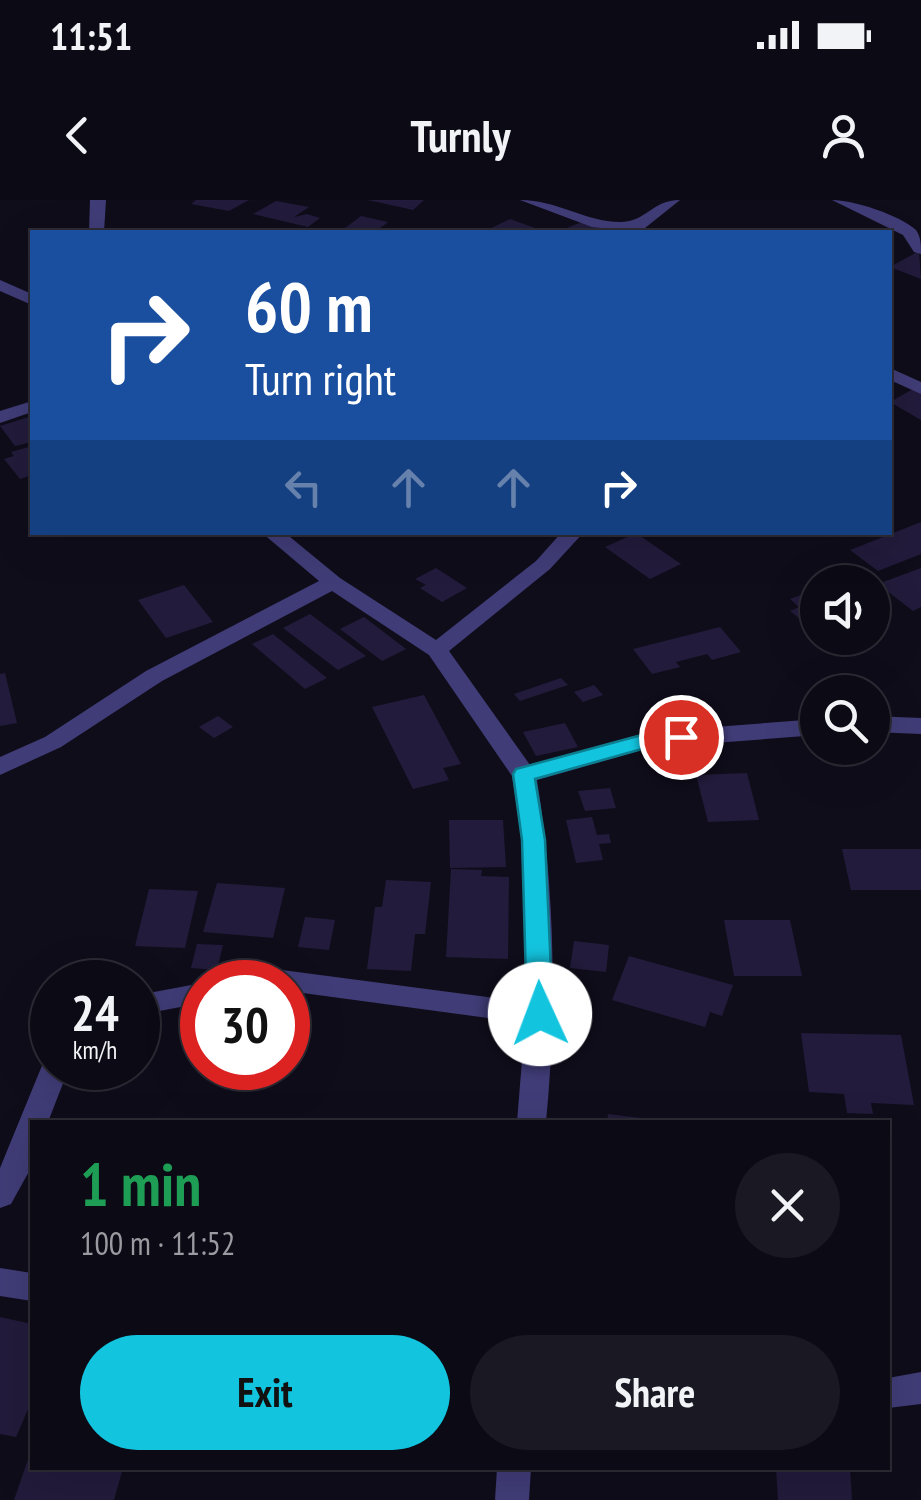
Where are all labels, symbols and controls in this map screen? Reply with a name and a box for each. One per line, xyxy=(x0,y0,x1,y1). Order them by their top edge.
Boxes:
text: 11:51 xyxy=(50,11,132,60)
text: Turnly xyxy=(411,106,510,164)
icon: back xyxy=(50,108,105,163)
icon: person xyxy=(816,108,871,163)
text: 60 m xyxy=(245,261,373,351)
icon: right xyxy=(80,270,210,400)
text: Turn right xyxy=(245,349,396,407)
icon: left xyxy=(276,460,331,515)
icon: ahead xyxy=(381,460,436,515)
icon: ahead xyxy=(486,460,541,515)
icon: right xyxy=(591,460,646,515)
map controls xyxy=(800,565,890,765)
button: sound xyxy=(800,565,890,655)
button: search xyxy=(800,675,890,765)
pin xyxy=(639,695,724,780)
icon: arrive xyxy=(654,710,709,765)
speed limit sign: 30 xyxy=(180,960,310,1090)
position arrow xyxy=(488,962,592,1066)
text: 24 xyxy=(71,980,119,1045)
text: km/h xyxy=(73,1034,117,1066)
text: 1 min xyxy=(80,1145,201,1223)
button: close xyxy=(735,1153,840,1258)
text: 100 m · 11:52 xyxy=(80,1222,235,1264)
button: Exit xyxy=(80,1335,450,1450)
button: Share xyxy=(470,1335,840,1450)

